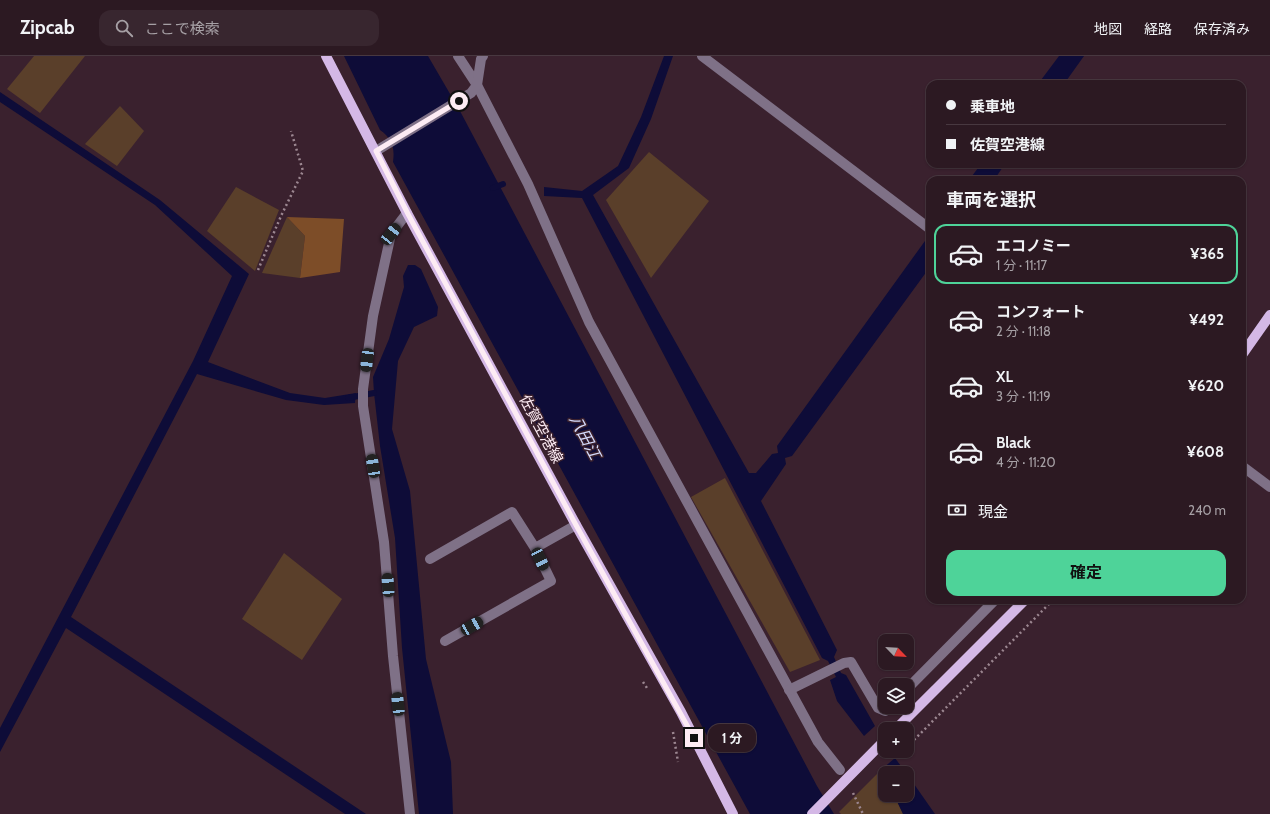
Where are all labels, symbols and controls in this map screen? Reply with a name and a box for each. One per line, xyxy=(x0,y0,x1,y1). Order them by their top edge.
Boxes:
search box xyxy=(99,10,379,46)
text: Zipcab xyxy=(20,16,75,39)
icon: search xyxy=(113,17,135,39)
text: ここで検索 xyxy=(145,20,220,38)
text: 地図 xyxy=(1094,20,1122,38)
text: 経路 xyxy=(1144,20,1172,38)
text: 保存済み xyxy=(1194,20,1250,38)
route start xyxy=(450,92,468,110)
text: 乗車地 xyxy=(970,98,1015,116)
text: 佐賀空港線 xyxy=(970,136,1045,154)
text: 車両を選択 xyxy=(946,189,1036,211)
car xyxy=(379,221,403,247)
icon: car xyxy=(948,236,984,272)
text: エコノミー xyxy=(996,237,1071,255)
text: ¥365 xyxy=(1190,245,1224,263)
text: 1 分 · 11:17 xyxy=(996,257,1047,273)
icon: car xyxy=(948,302,984,338)
text: コンフォート xyxy=(996,303,1086,321)
text: ¥492 xyxy=(1189,311,1224,329)
text: 2 分 · 11:18 xyxy=(996,323,1051,339)
car xyxy=(360,347,374,373)
icon: car xyxy=(948,368,984,404)
text: XL xyxy=(996,368,1013,386)
text: ¥620 xyxy=(1188,377,1224,395)
text: 3 分 · 11:19 xyxy=(996,388,1051,404)
street label: 佐賀空港線 xyxy=(515,392,567,466)
water label: 八田江 xyxy=(565,411,606,464)
icon: car xyxy=(948,434,984,470)
text: Black xyxy=(996,434,1031,452)
text: ¥608 xyxy=(1187,443,1224,461)
car xyxy=(365,453,381,479)
text: 4 分 · 11:20 xyxy=(996,454,1055,470)
icon: cash xyxy=(946,499,968,521)
text: 240 m xyxy=(1188,502,1226,518)
text: 現金 xyxy=(978,503,1008,521)
car xyxy=(529,546,551,572)
button: 確定 xyxy=(946,550,1226,596)
car xyxy=(381,573,395,597)
car xyxy=(459,615,485,637)
north arrow xyxy=(878,634,914,670)
map controls xyxy=(878,634,914,802)
button: layers xyxy=(878,678,914,714)
car xyxy=(391,691,405,717)
button: + xyxy=(878,722,914,758)
callout: 1 分 xyxy=(708,724,756,752)
route end xyxy=(685,729,703,747)
text: 1 分 xyxy=(722,730,742,746)
button: − xyxy=(878,766,914,802)

